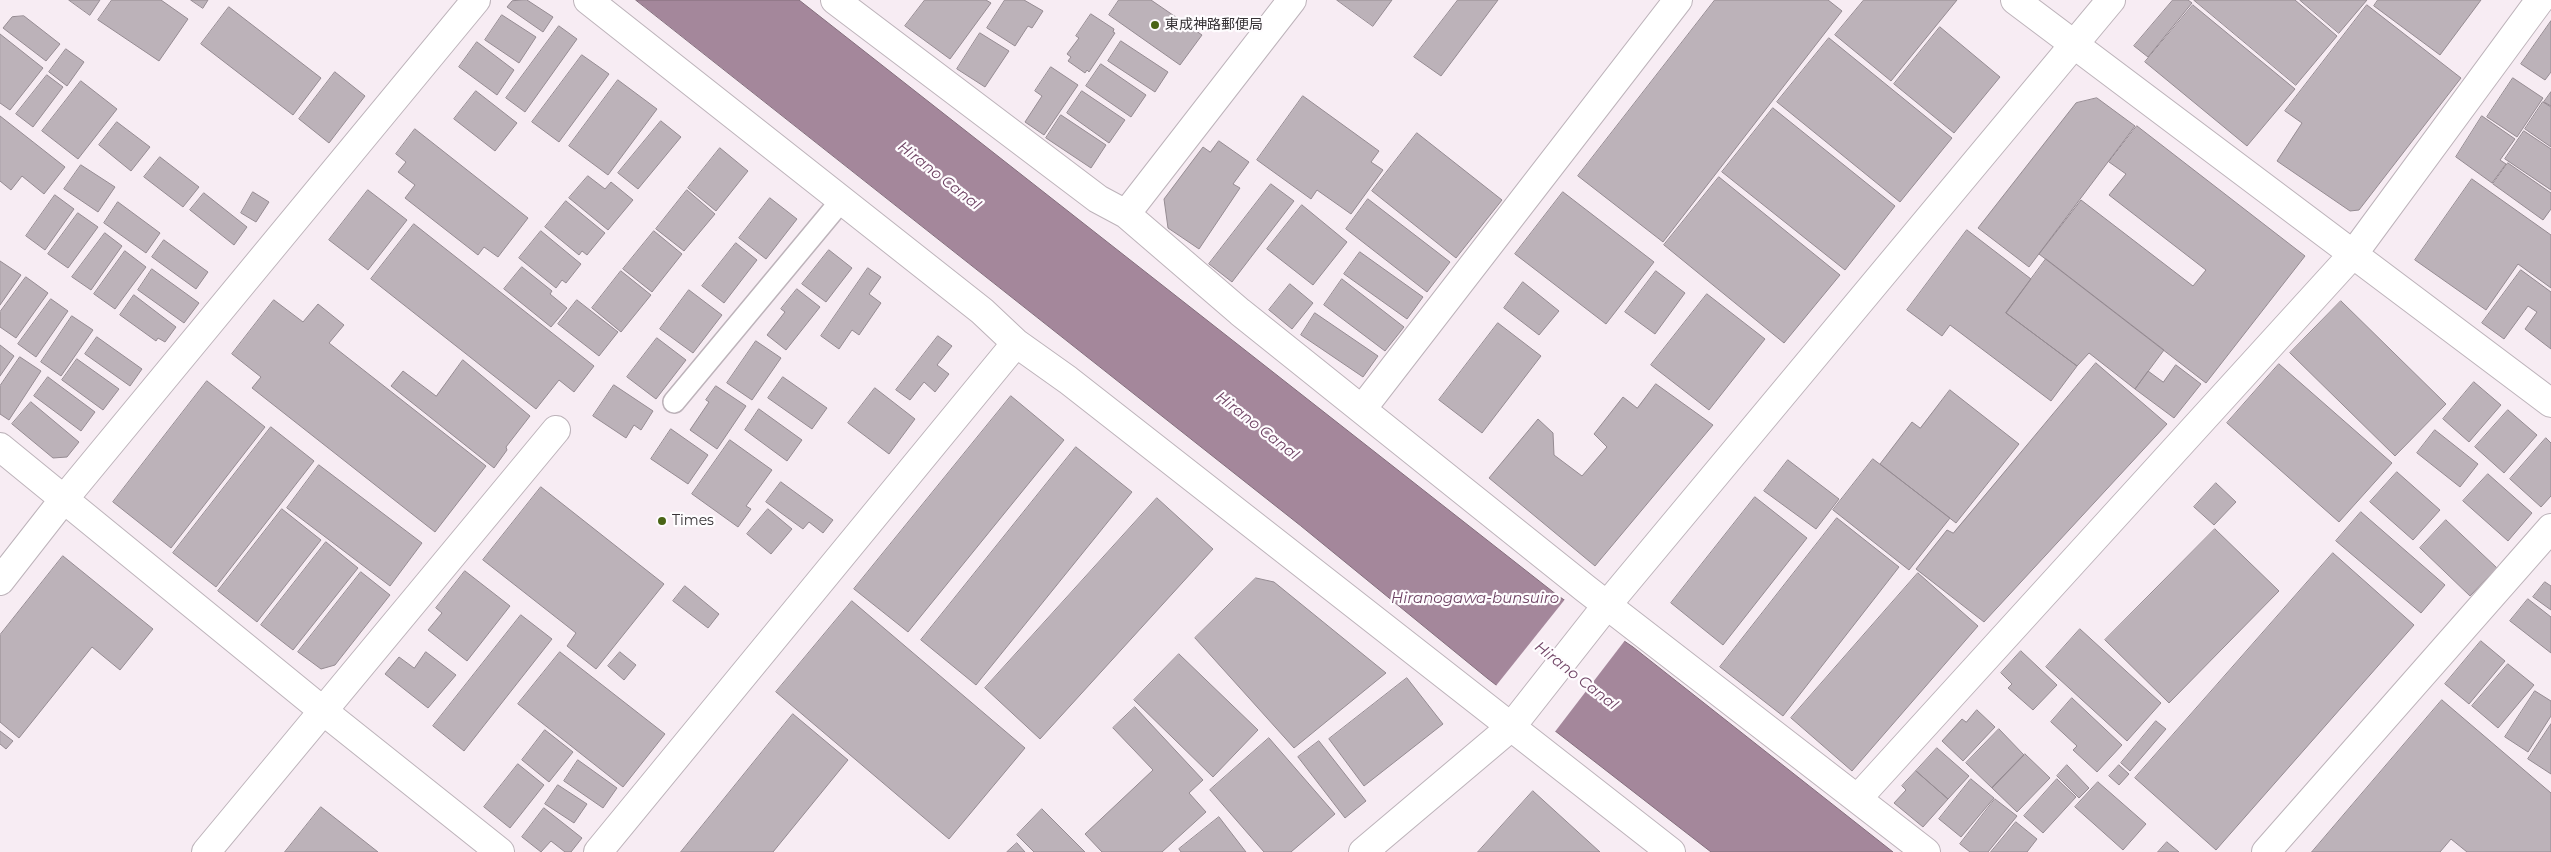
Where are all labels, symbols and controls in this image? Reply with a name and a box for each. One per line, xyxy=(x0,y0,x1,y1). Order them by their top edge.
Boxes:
place label: 東成神路郵便局 xyxy=(1165,17,1263,33)
marker: 東成神路郵便局 xyxy=(1149,19,1161,31)
water label: Hirano Canal xyxy=(894,138,984,214)
water label: Hirano Canal xyxy=(1212,388,1302,464)
place label: Times xyxy=(672,513,714,529)
marker: Times xyxy=(656,515,668,527)
water label: Hiranogawa-bunsuiro xyxy=(1391,590,1559,608)
water label: Hirano Canal xyxy=(1531,638,1621,714)

